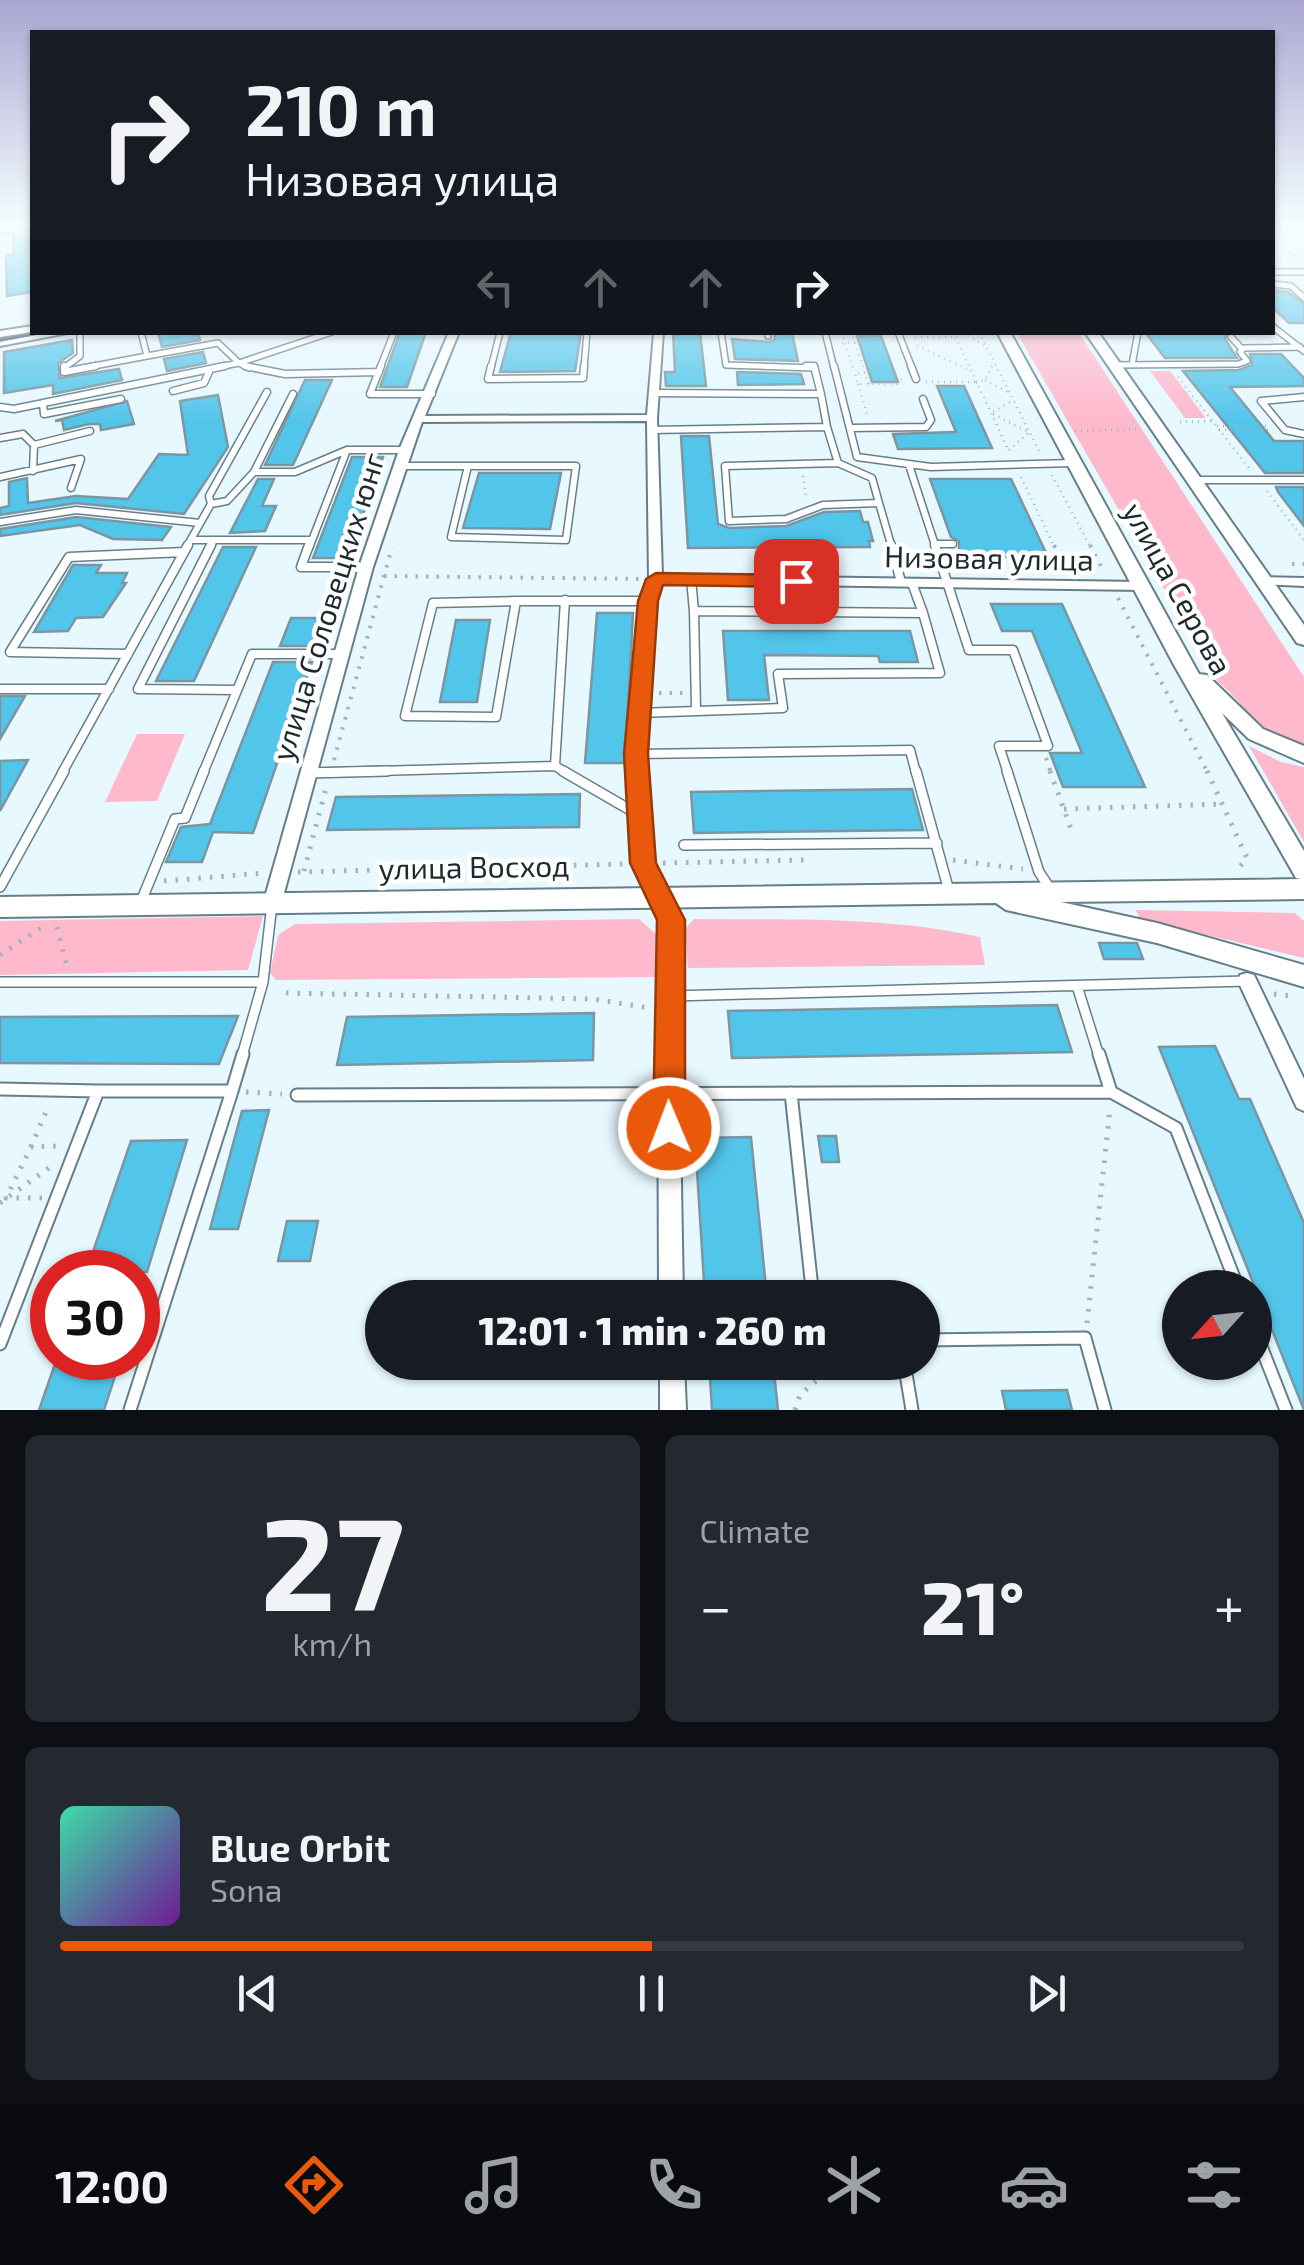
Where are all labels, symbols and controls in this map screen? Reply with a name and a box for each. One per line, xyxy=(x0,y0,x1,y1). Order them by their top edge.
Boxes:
text: 210 m xyxy=(245,66,437,150)
icon: right xyxy=(80,70,210,200)
text: Низовая улица xyxy=(245,151,559,205)
icon: left xyxy=(468,260,523,315)
icon: ahead xyxy=(573,260,628,315)
icon: ahead xyxy=(678,260,733,315)
icon: right xyxy=(783,260,838,315)
street label: улица Соловецких юнг xyxy=(263,448,392,765)
street label: улица Серова xyxy=(1116,496,1241,681)
street label: Низовая улица xyxy=(884,537,1094,578)
pin xyxy=(754,539,839,624)
icon: arrive xyxy=(769,554,824,609)
street label: улица Восход xyxy=(378,846,570,887)
position arrow xyxy=(617,1076,721,1180)
speed limit sign: 30 xyxy=(30,1250,160,1380)
north arrow xyxy=(1162,1270,1272,1380)
map controls xyxy=(1162,1270,1272,1380)
text: 12:01 · 1 min · 260 m xyxy=(478,1307,827,1353)
text: 27 xyxy=(260,1481,404,1637)
text: Climate xyxy=(700,1511,810,1549)
text: 21° xyxy=(921,1560,1024,1650)
text: − xyxy=(700,1572,732,1638)
text: + xyxy=(1214,1572,1244,1638)
text: km/h xyxy=(293,1624,372,1662)
text: Blue Orbit xyxy=(210,1824,390,1870)
text: Sona xyxy=(210,1870,282,1908)
icon: previous xyxy=(230,1966,285,2021)
icon: pause xyxy=(624,1966,679,2021)
icon: next xyxy=(1019,1966,1074,2021)
icon: directions xyxy=(279,2150,349,2220)
icon: music xyxy=(459,2150,529,2220)
icon: phone xyxy=(639,2150,709,2220)
icon: climate xyxy=(819,2150,889,2220)
icon: car xyxy=(999,2150,1069,2220)
icon: filters xyxy=(1179,2150,1249,2220)
text: 12:00 xyxy=(55,2158,169,2212)

